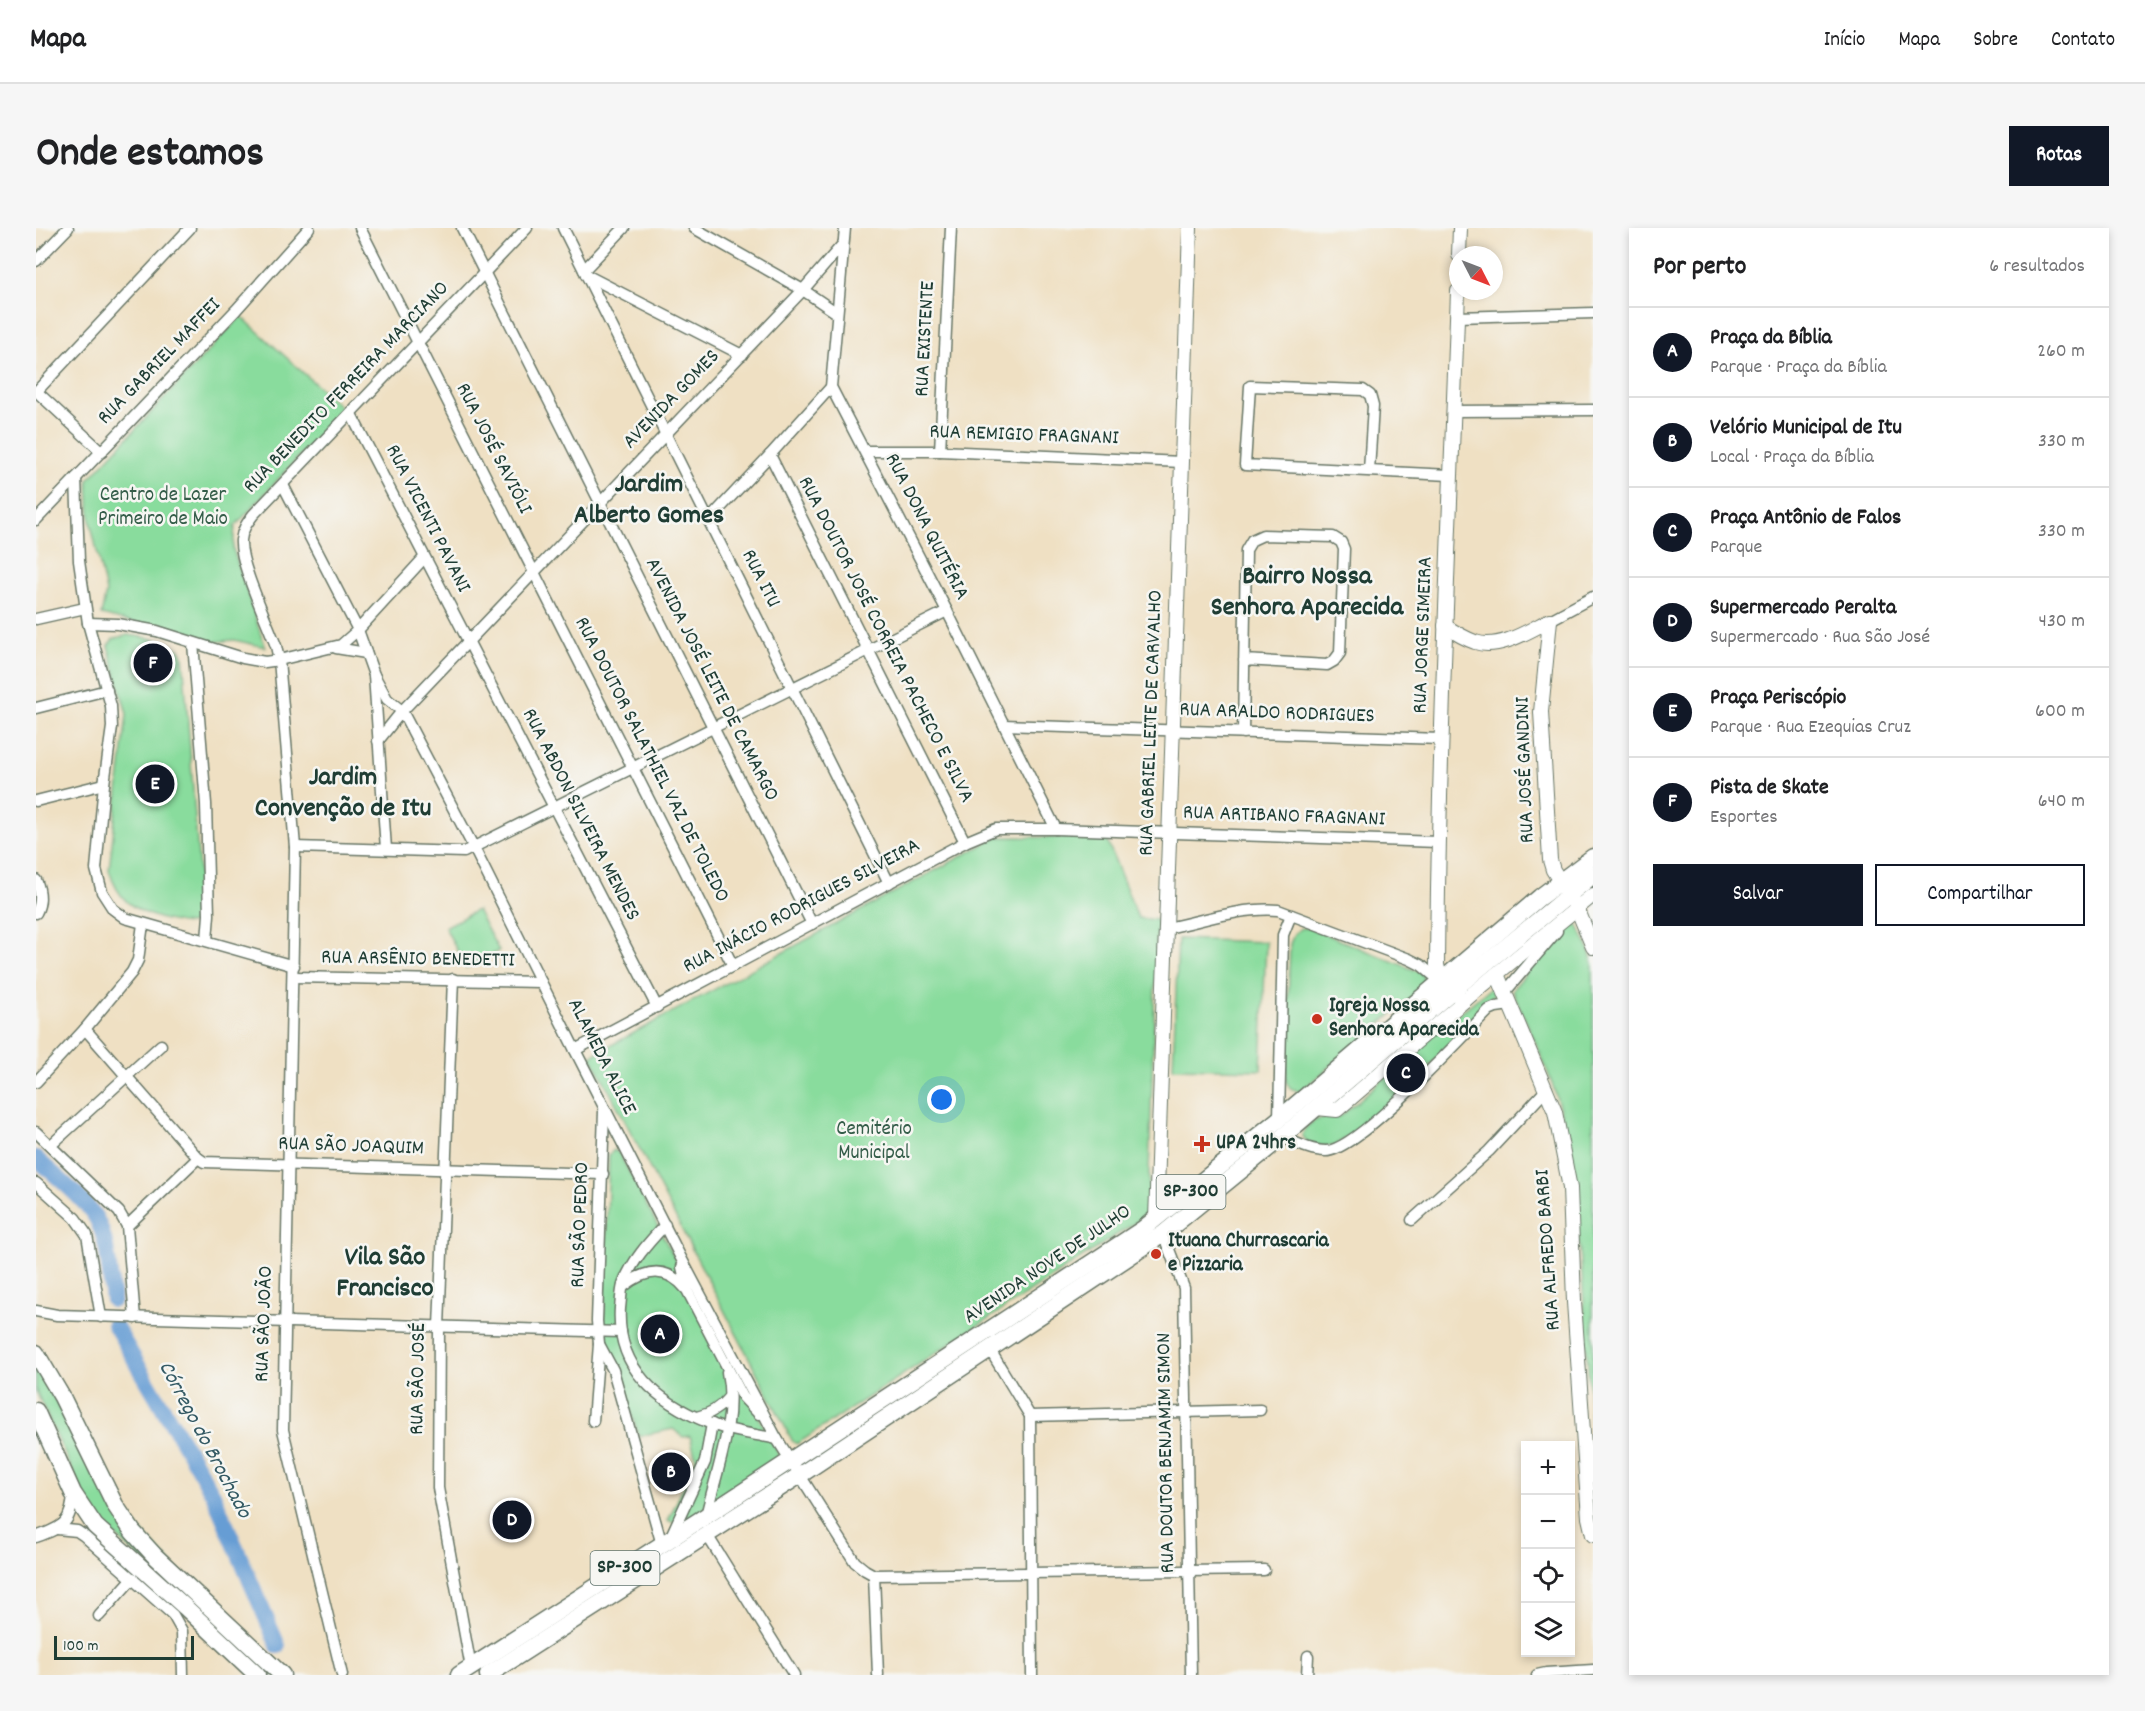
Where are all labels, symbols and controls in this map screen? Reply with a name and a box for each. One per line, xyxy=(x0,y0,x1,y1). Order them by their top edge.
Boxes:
text: Mapa xyxy=(30,21,86,61)
text: Início xyxy=(1824,26,1865,56)
text: Mapa xyxy=(1898,26,1940,56)
text: Sobre xyxy=(1973,26,2018,56)
text: Contato xyxy=(2051,26,2115,56)
text: Onde estamos xyxy=(36,126,264,186)
button: Rotas xyxy=(2009,126,2109,186)
north arrow xyxy=(1449,246,1503,300)
text: Por perto xyxy=(1653,249,1746,286)
text: 6 resultados xyxy=(1989,253,2085,281)
street label: RUA BENEDITO FERREIRA MARCIANO xyxy=(237,275,457,501)
street label: RUA EXISTENTE xyxy=(908,280,944,398)
street label: RUA GABRIEL MAFFEI xyxy=(91,291,229,432)
text: Praça da Bíblia xyxy=(1710,323,1832,354)
text: A xyxy=(1667,338,1678,366)
text: 260 m xyxy=(2037,338,2085,366)
street label: AVENIDA GOMES xyxy=(616,343,728,457)
text: Parque · Praça da Bíblia xyxy=(1710,354,1887,382)
street label: RUA JOSÉ SAVIÓLI xyxy=(447,378,539,520)
text: Velório Municipal de Itu xyxy=(1710,413,1902,444)
street label: RUA REMIGIO FRAGNANI xyxy=(929,418,1120,454)
text: B xyxy=(1668,428,1677,456)
text: 330 m xyxy=(2038,428,2085,456)
street label: RUA VICENTI PAVANI xyxy=(377,440,478,599)
text: Local · Praça da Bíblia xyxy=(1710,444,1874,472)
street label: RUA DONA QUITÉRIA xyxy=(876,448,976,606)
district label: Jardim Alberto Gomes xyxy=(574,466,724,536)
street label: RUA DOUTOR JOSÉ CORREIA PACHECO E SILVA xyxy=(789,472,981,808)
park label: Centro de Lazer Primeiro de Maio xyxy=(98,481,228,535)
text: Praça Antônio de Falos xyxy=(1710,503,1901,534)
text: C xyxy=(1668,518,1677,546)
text: 330 m xyxy=(2038,518,2085,546)
text: Parque xyxy=(1710,534,1762,562)
street label: RUA ITU xyxy=(733,545,787,613)
street label: AVENIDA JOSÉ LEITE DE CAMARGO xyxy=(636,553,786,807)
street label: RUA JORGE SIMEIRA xyxy=(1406,556,1442,714)
district label: Bairro Nossa Senhora Aparecida xyxy=(1211,558,1405,628)
street label: RUA GABRIEL LEITE DE CARVALHO xyxy=(1132,590,1172,856)
text: Supermercado Peralta xyxy=(1710,593,1896,624)
text: D xyxy=(1667,608,1678,636)
text: 430 m xyxy=(2039,608,2085,636)
street label: RUA DOUTOR SALATHIEL VAZ DE TOLEDO xyxy=(566,612,736,908)
text: Supermercado · Rua São José xyxy=(1710,624,1930,652)
pin: F xyxy=(134,640,172,686)
text: Praça Periscópio xyxy=(1710,683,1846,714)
street label: RUA ARALDO RODRIGUES xyxy=(1179,696,1375,732)
street label: RUA JOSÉ GANDINI xyxy=(1508,696,1544,844)
text: E xyxy=(1668,698,1677,726)
text: 600 m xyxy=(2035,698,2085,726)
street label: RUA ABDON SILVEIRA MENDES xyxy=(513,704,647,926)
text: Parque · Rua Ezequias Cruz xyxy=(1710,714,1911,742)
district label: Jardim Convenção de Itu xyxy=(255,759,431,829)
pin: E xyxy=(136,762,174,806)
text: Pista de Skate xyxy=(1710,773,1829,804)
text: F xyxy=(1668,788,1677,816)
text: 640 m xyxy=(2038,788,2085,816)
street label: RUA ARTIBANO FRAGNANI xyxy=(1182,798,1386,836)
text: Esportes xyxy=(1710,804,1778,832)
street label: RUA INÁCIO RODRIGUES SILVEIRA xyxy=(678,832,926,982)
button: Salvar xyxy=(1653,864,1863,926)
button: Compartilhar xyxy=(1875,864,2085,926)
street label: RUA ARSÊNIO BENEDETTI xyxy=(321,943,516,977)
place label: Igreja Nossa Senhora Aparecida xyxy=(1329,992,1480,1046)
street label: ALAMEDA ALICE xyxy=(559,994,643,1121)
marker: Igreja Nossa Senhora Aparecida xyxy=(1310,1012,1324,1026)
pin: C xyxy=(1386,1050,1426,1096)
your location xyxy=(927,1085,956,1114)
park label: Cemitério Municipal xyxy=(836,1115,912,1169)
street label: RUA SÃO JOAQUIM xyxy=(278,1129,424,1165)
place label: UPA 24hrs xyxy=(1216,1129,1296,1159)
marker: UPA 24hrs xyxy=(1193,1135,1211,1153)
street label: RUA SÃO PEDRO xyxy=(564,1162,598,1288)
street label: RUA ALFREDO BARBI xyxy=(1528,1168,1570,1332)
road number: SP-300 xyxy=(1156,1175,1226,1209)
street label: AVENIDA NOVE DE JULHO xyxy=(958,1198,1138,1332)
place label: Ituana Churrascaria e Pizzaria xyxy=(1168,1227,1330,1281)
district label: Vila São Francisco xyxy=(336,1239,434,1309)
marker: Ituana Churrascaria e Pizzaria xyxy=(1149,1247,1163,1261)
street label: RUA SÃO JOÃO xyxy=(248,1265,282,1383)
pin: A xyxy=(640,1312,680,1356)
street label: RUA SÃO JOSÉ xyxy=(403,1322,435,1435)
street label: RUA DOUTOR BENJAMIM SIMON xyxy=(1150,1332,1184,1574)
water label: Córrego do Brochado xyxy=(149,1356,259,1525)
map controls xyxy=(1521,1441,1575,1657)
button: + xyxy=(1521,1441,1575,1495)
pin: B xyxy=(652,1450,690,1494)
button: − xyxy=(1521,1495,1575,1549)
pin: D xyxy=(492,1498,532,1542)
button: locate xyxy=(1521,1549,1575,1603)
road number: SP-300 xyxy=(590,1551,660,1585)
button: layers xyxy=(1521,1603,1575,1657)
scale bar xyxy=(54,1633,194,1660)
text: 100 m xyxy=(63,1635,99,1658)

